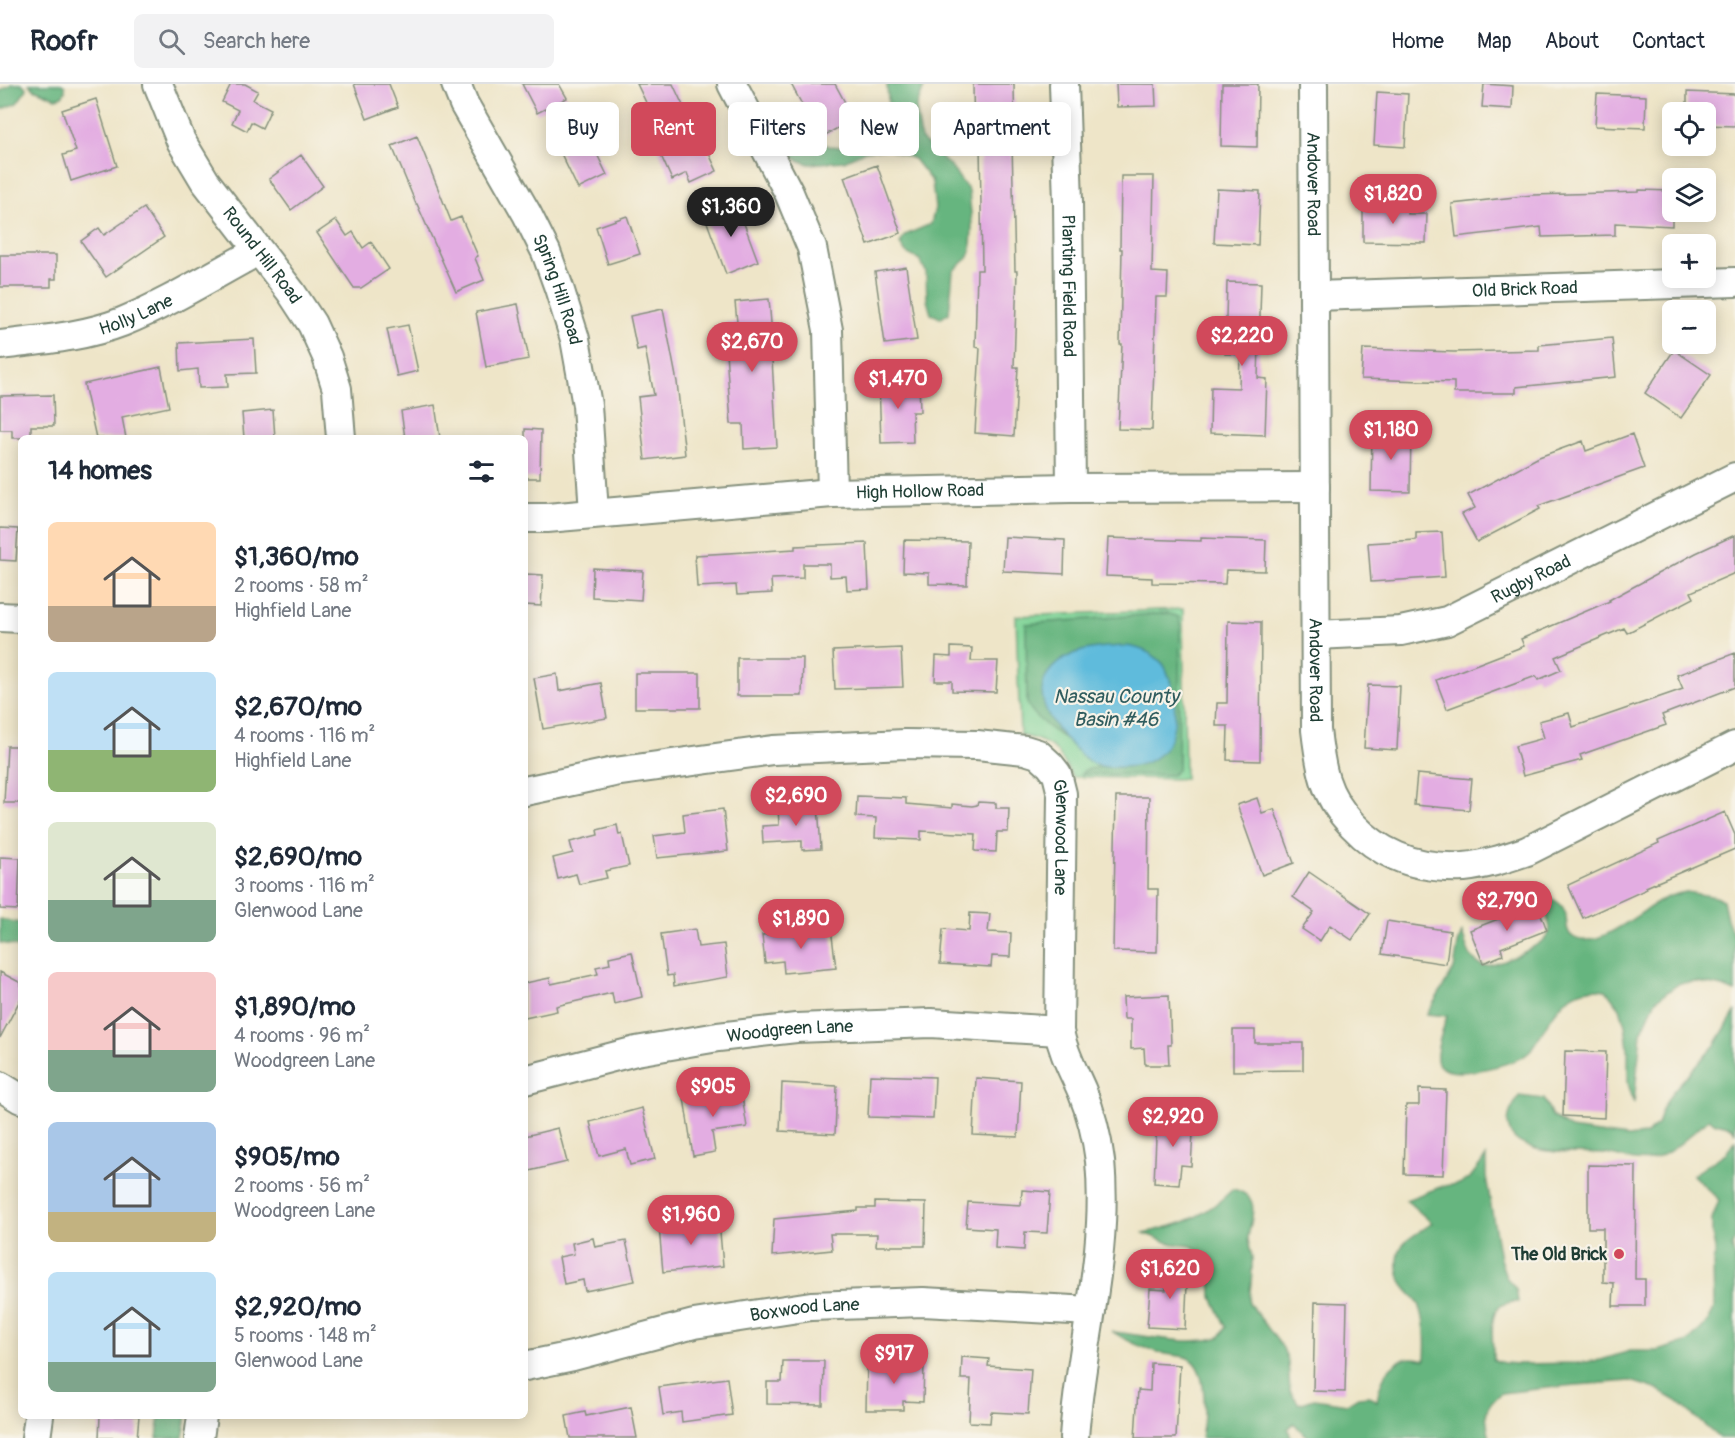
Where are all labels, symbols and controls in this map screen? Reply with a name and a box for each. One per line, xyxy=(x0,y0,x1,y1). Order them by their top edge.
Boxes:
search box xyxy=(134,14,554,68)
text: Roofr xyxy=(30,24,98,59)
icon: search xyxy=(155,25,188,58)
text: Search here xyxy=(203,27,310,55)
text: Home xyxy=(1391,28,1444,55)
text: Map xyxy=(1477,28,1512,55)
text: About xyxy=(1545,28,1599,55)
text: Contact xyxy=(1632,28,1705,55)
chip: Buy xyxy=(546,102,619,156)
chip: Rent xyxy=(631,102,716,156)
chip: Filters xyxy=(728,102,827,156)
chip: New xyxy=(839,102,919,156)
chip: Apartment xyxy=(931,102,1071,156)
map controls xyxy=(1662,102,1716,354)
button: locate xyxy=(1662,102,1716,156)
street label: Andover Road xyxy=(1302,132,1325,236)
button: layers xyxy=(1662,168,1716,222)
pin: $1,820 xyxy=(1344,174,1442,225)
text: $1,820 xyxy=(1364,181,1422,206)
pin: $1,360 xyxy=(682,187,780,238)
text: $1,360 xyxy=(701,194,761,219)
street label: Round Hill Road xyxy=(218,202,307,308)
street label: Planting Field Road xyxy=(1057,214,1081,357)
street label: Spring Hill Road xyxy=(527,230,587,346)
button: + xyxy=(1662,234,1716,288)
street label: Old Brick Road xyxy=(1471,276,1578,302)
street label: Holly Lane xyxy=(96,288,177,340)
button: − xyxy=(1662,300,1716,354)
pin: $2,220 xyxy=(1193,316,1291,367)
pin: $2,670 xyxy=(703,322,801,373)
text: $2,220 xyxy=(1210,323,1274,348)
text: $2,670 xyxy=(721,329,783,354)
pin: $1,470 xyxy=(849,359,947,410)
text: $1,470 xyxy=(868,366,928,391)
pin: $1,180 xyxy=(1342,410,1440,461)
text: $1,180 xyxy=(1363,417,1419,442)
text: 14 homes xyxy=(48,455,152,487)
icon: filters xyxy=(465,455,498,488)
street label: High Hollow Road xyxy=(855,478,984,504)
text: $1,360/mo xyxy=(234,541,359,573)
icon: home xyxy=(96,546,168,618)
street label: Rugby Road xyxy=(1487,549,1575,609)
text: 2 rooms · 58 m² xyxy=(234,573,369,598)
text: Highfield Lane xyxy=(234,598,351,623)
street label: Andover Road xyxy=(1304,618,1327,722)
water label: Nassau County Basin #46 xyxy=(1054,684,1181,732)
text: $2,670/mo xyxy=(234,691,362,723)
icon: home xyxy=(96,696,168,768)
text: 4 rooms · 116 m² xyxy=(234,723,375,748)
text: Highfield Lane xyxy=(234,748,351,773)
pin: $2,690 xyxy=(747,776,845,827)
street label: Glenwood Lane xyxy=(1047,777,1073,895)
text: $2,690 xyxy=(765,783,827,808)
text: $2,690/mo xyxy=(234,841,362,873)
icon: home xyxy=(96,846,168,918)
text: 3 rooms · 116 m² xyxy=(234,873,375,898)
pin: $2,790 xyxy=(1458,881,1556,932)
text: $2,790 xyxy=(1476,888,1538,913)
text: Glenwood Lane xyxy=(234,898,363,923)
pin: $1,890 xyxy=(752,899,850,950)
text: $1,890 xyxy=(772,906,830,931)
text: $1,890/mo xyxy=(234,991,356,1023)
icon: home xyxy=(96,996,168,1068)
street label: Woodgreen Lane xyxy=(725,1014,854,1047)
text: 4 rooms · 96 m² xyxy=(234,1023,370,1048)
text: Woodgreen Lane xyxy=(234,1048,375,1073)
pin: $905 xyxy=(677,1067,749,1118)
text: $905 xyxy=(690,1074,736,1099)
pin: $2,920 xyxy=(1124,1097,1222,1148)
text: $2,920 xyxy=(1142,1104,1204,1129)
text: $905/mo xyxy=(234,1141,340,1173)
icon: home xyxy=(96,1146,168,1218)
text: 2 rooms · 56 m² xyxy=(234,1173,370,1198)
pin: $1,960 xyxy=(642,1195,740,1246)
text: Woodgreen Lane xyxy=(234,1198,375,1223)
text: $1,960 xyxy=(661,1202,721,1227)
place label: The Old Brick xyxy=(1510,1243,1607,1266)
marker: The Old Brick xyxy=(1612,1247,1626,1261)
pin: $1,620 xyxy=(1121,1249,1219,1300)
text: $1,620 xyxy=(1140,1256,1200,1281)
text: $2,920/mo xyxy=(234,1291,361,1323)
street label: Boxwood Lane xyxy=(748,1293,860,1327)
icon: home xyxy=(96,1296,168,1368)
text: 5 rooms · 148 m² xyxy=(234,1323,377,1348)
pin: $917 xyxy=(858,1334,930,1385)
text: $917 xyxy=(874,1341,914,1366)
text: Glenwood Lane xyxy=(234,1348,363,1373)

